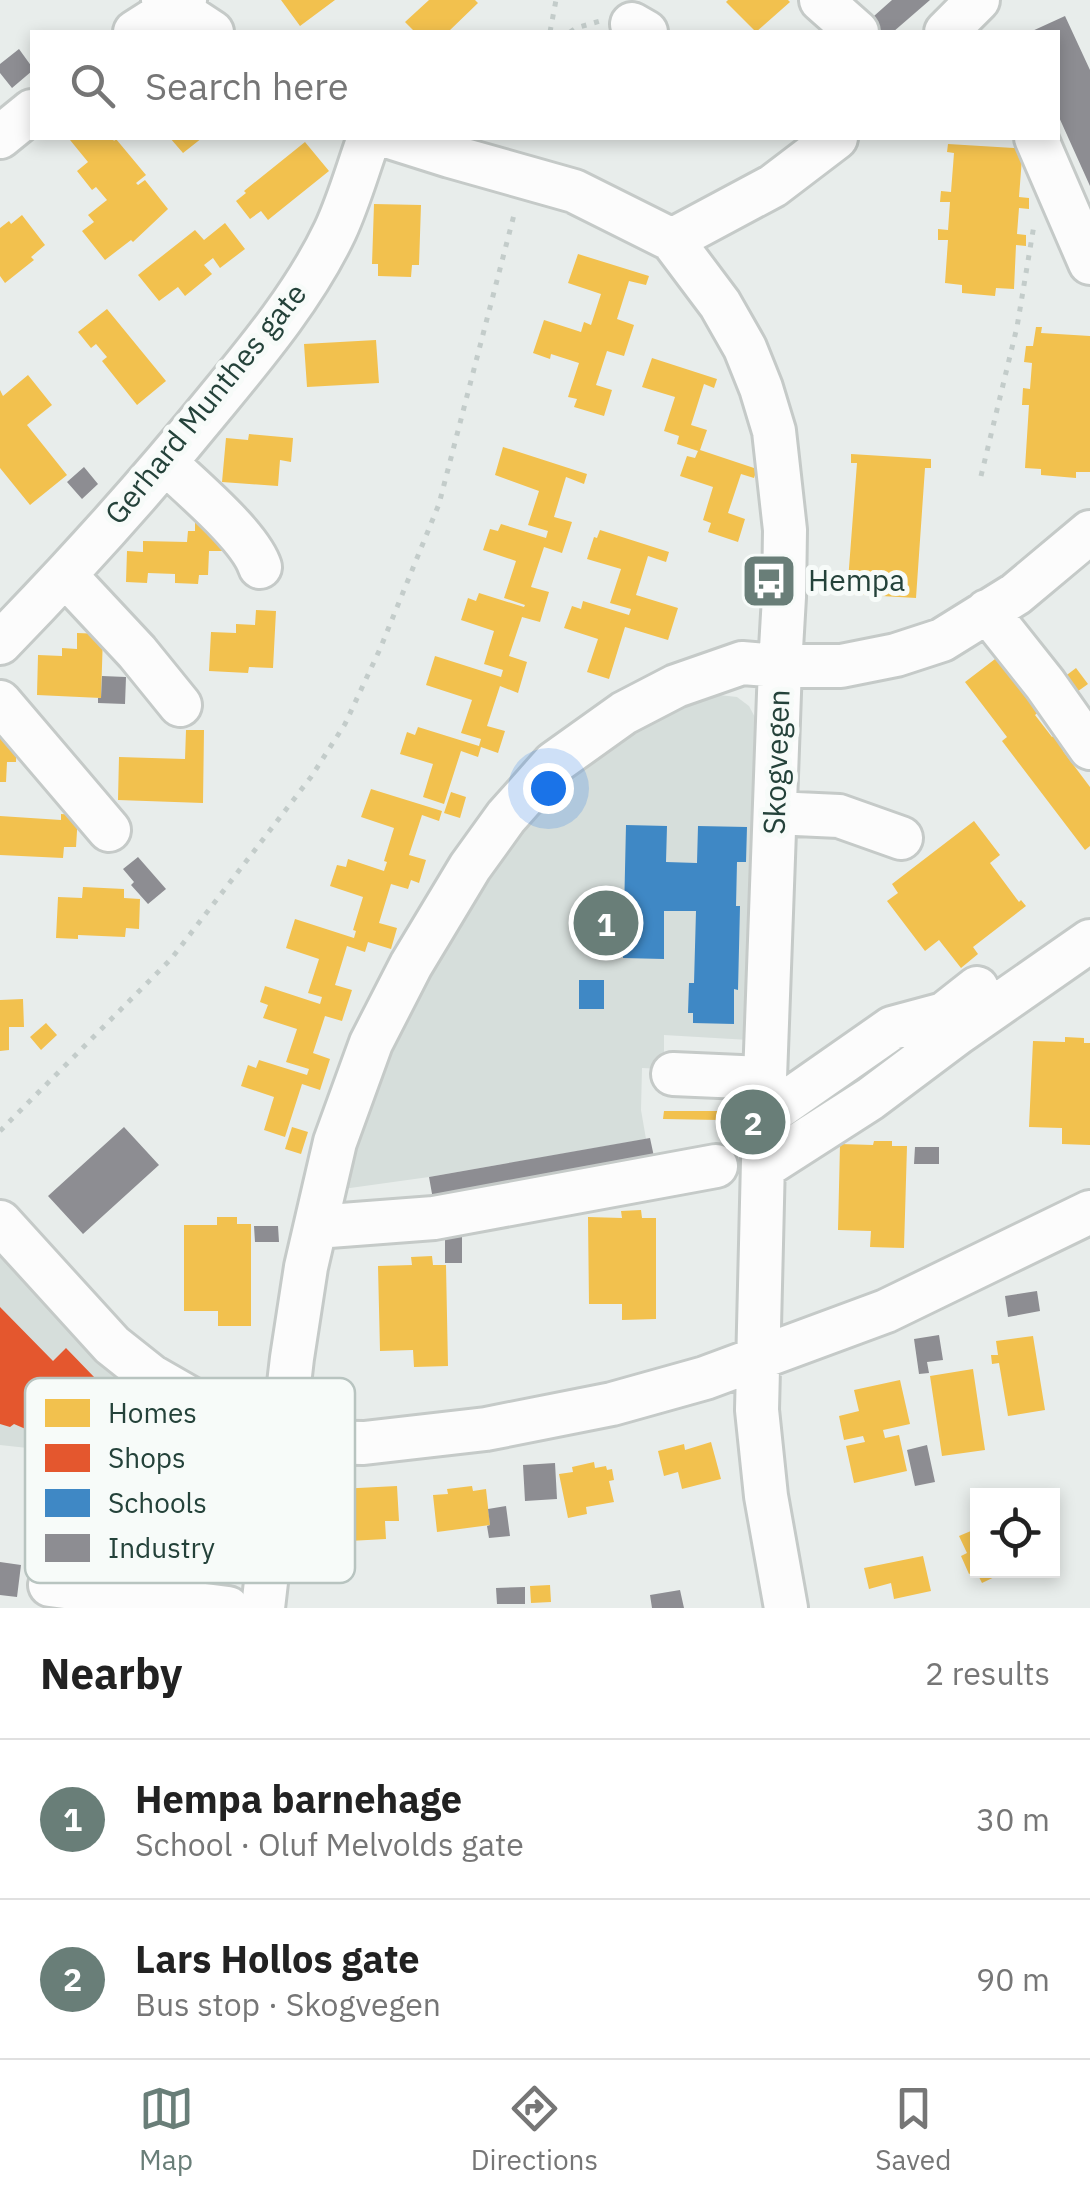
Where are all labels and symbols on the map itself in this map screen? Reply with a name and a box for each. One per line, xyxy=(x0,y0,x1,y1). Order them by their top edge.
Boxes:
street label: Gerhard Munthes gate xyxy=(95,274,314,532)
bus stop icon: Hempa xyxy=(739,551,799,611)
place label: Hempa xyxy=(808,560,905,599)
street label: Skogvegen xyxy=(753,689,798,835)
your location xyxy=(523,763,574,814)
pin: 1 xyxy=(574,886,638,960)
pin: 2 xyxy=(720,1084,786,1160)
legend xyxy=(25,1378,355,1583)
text: Homes xyxy=(108,1394,197,1431)
text: Shops xyxy=(108,1439,186,1476)
text: Schools xyxy=(108,1484,207,1521)
text: Industry xyxy=(108,1529,215,1566)

